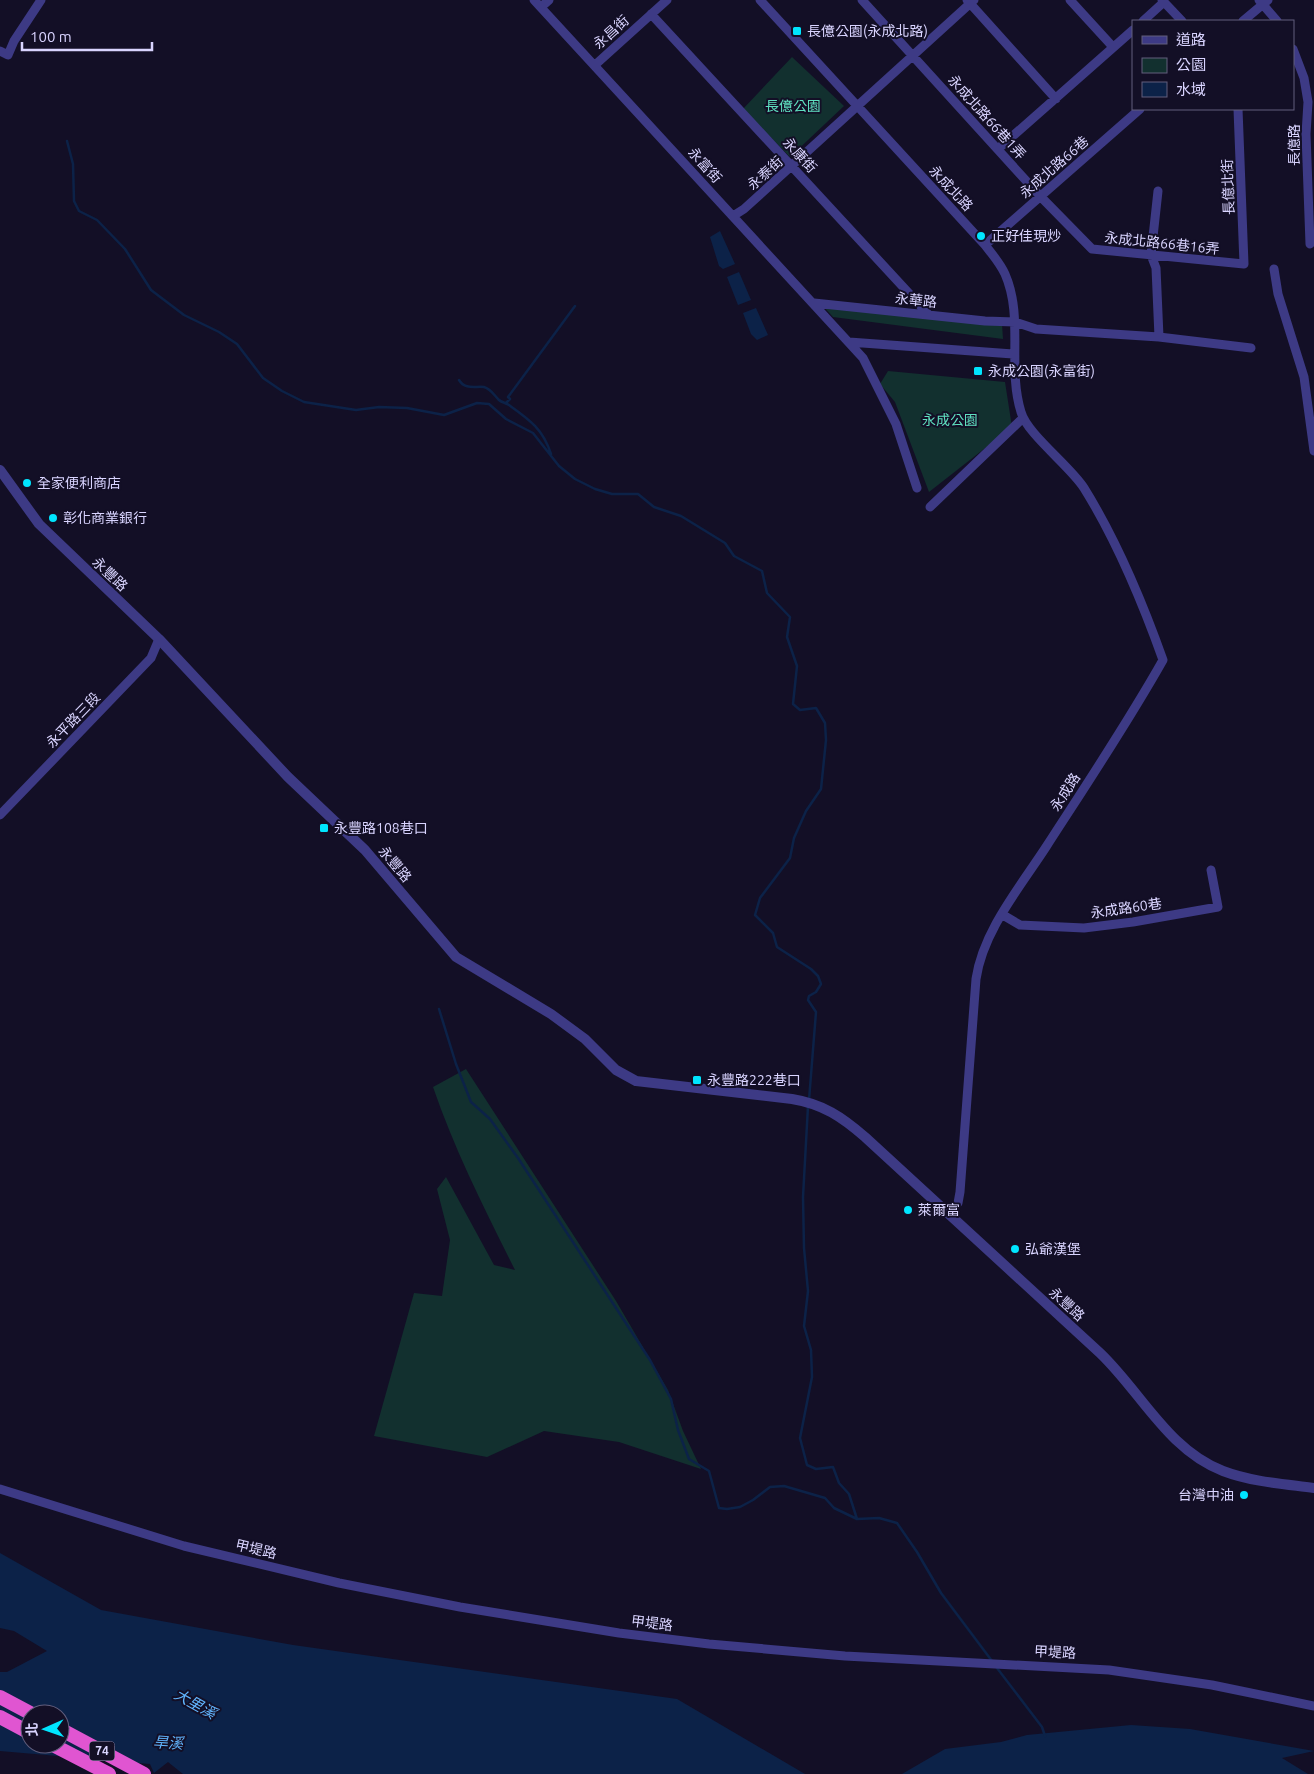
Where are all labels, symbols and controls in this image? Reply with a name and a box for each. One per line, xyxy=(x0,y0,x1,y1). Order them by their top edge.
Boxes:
street label: 永昌街 xyxy=(590,12,632,52)
scale bar xyxy=(22,20,152,52)
legend xyxy=(1132,20,1294,110)
place label: 長億公園(永成北路) xyxy=(807,23,928,39)
marker: 長億公園(永成北路) xyxy=(791,25,803,37)
text: 100 m xyxy=(30,28,72,45)
text: 道路 xyxy=(1176,31,1206,48)
text: 公園 xyxy=(1176,56,1206,73)
street label: 永成北路66巷1弄 xyxy=(945,72,1029,162)
text: 水域 xyxy=(1176,81,1206,98)
park label: 長億公園 xyxy=(765,98,821,114)
street label: 長億路 xyxy=(1286,124,1302,166)
street label: 永成北路66巷 xyxy=(1016,133,1092,201)
street label: 永康街 xyxy=(780,134,820,176)
street label: 永富街 xyxy=(685,144,725,186)
street label: 永泰街 xyxy=(744,153,786,193)
street label: 長億北街 xyxy=(1219,159,1237,215)
street label: 永成北路 xyxy=(926,162,976,214)
place label: 正好佳現炒 xyxy=(991,228,1061,244)
street label: 永成北路66巷16弄 xyxy=(1104,229,1220,257)
marker: 正好佳現炒 xyxy=(975,230,987,242)
street label: 永華路 xyxy=(894,290,938,310)
place label: 永成公園(永富街) xyxy=(988,363,1095,379)
marker: 永成公園(永富街) xyxy=(972,365,984,377)
park label: 永成公園 xyxy=(922,412,978,428)
place label: 全家便利商店 xyxy=(37,475,121,491)
marker: 全家便利商店 xyxy=(21,477,33,489)
place label: 彰化商業銀行 xyxy=(63,510,147,526)
marker: 彰化商業銀行 xyxy=(47,512,59,524)
street label: 永豐路 xyxy=(89,554,131,594)
street label: 永平路三段 xyxy=(43,689,103,751)
street label: 永成路 xyxy=(1047,770,1083,814)
place label: 永豐路108巷口 xyxy=(334,820,428,836)
marker: 永豐路108巷口 xyxy=(318,822,330,834)
street label: 永豐路 xyxy=(375,843,415,885)
street label: 永成路60巷 xyxy=(1089,895,1163,921)
place label: 永豐路222巷口 xyxy=(707,1072,801,1088)
marker: 永豐路222巷口 xyxy=(691,1074,703,1086)
place label: 萊爾富 xyxy=(918,1202,960,1218)
marker: 萊爾富 xyxy=(902,1204,914,1216)
place label: 弘爺漢堡 xyxy=(1025,1241,1081,1257)
marker: 弘爺漢堡 xyxy=(1009,1243,1021,1255)
street label: 永豐路 xyxy=(1046,1284,1088,1324)
place label: 台灣中油 xyxy=(1178,1487,1234,1503)
marker: 台灣中油 xyxy=(1238,1489,1250,1501)
street label: 甲堤路 xyxy=(234,1536,278,1562)
street label: 甲堤路 xyxy=(630,1613,674,1633)
street label: 甲堤路 xyxy=(1034,1643,1076,1661)
water label: 大里溪 xyxy=(171,1685,221,1723)
north arrow xyxy=(20,1704,70,1754)
text: 北 xyxy=(24,1722,40,1737)
water label: 旱溪 xyxy=(153,1733,185,1752)
road number: 74 xyxy=(90,1742,114,1760)

